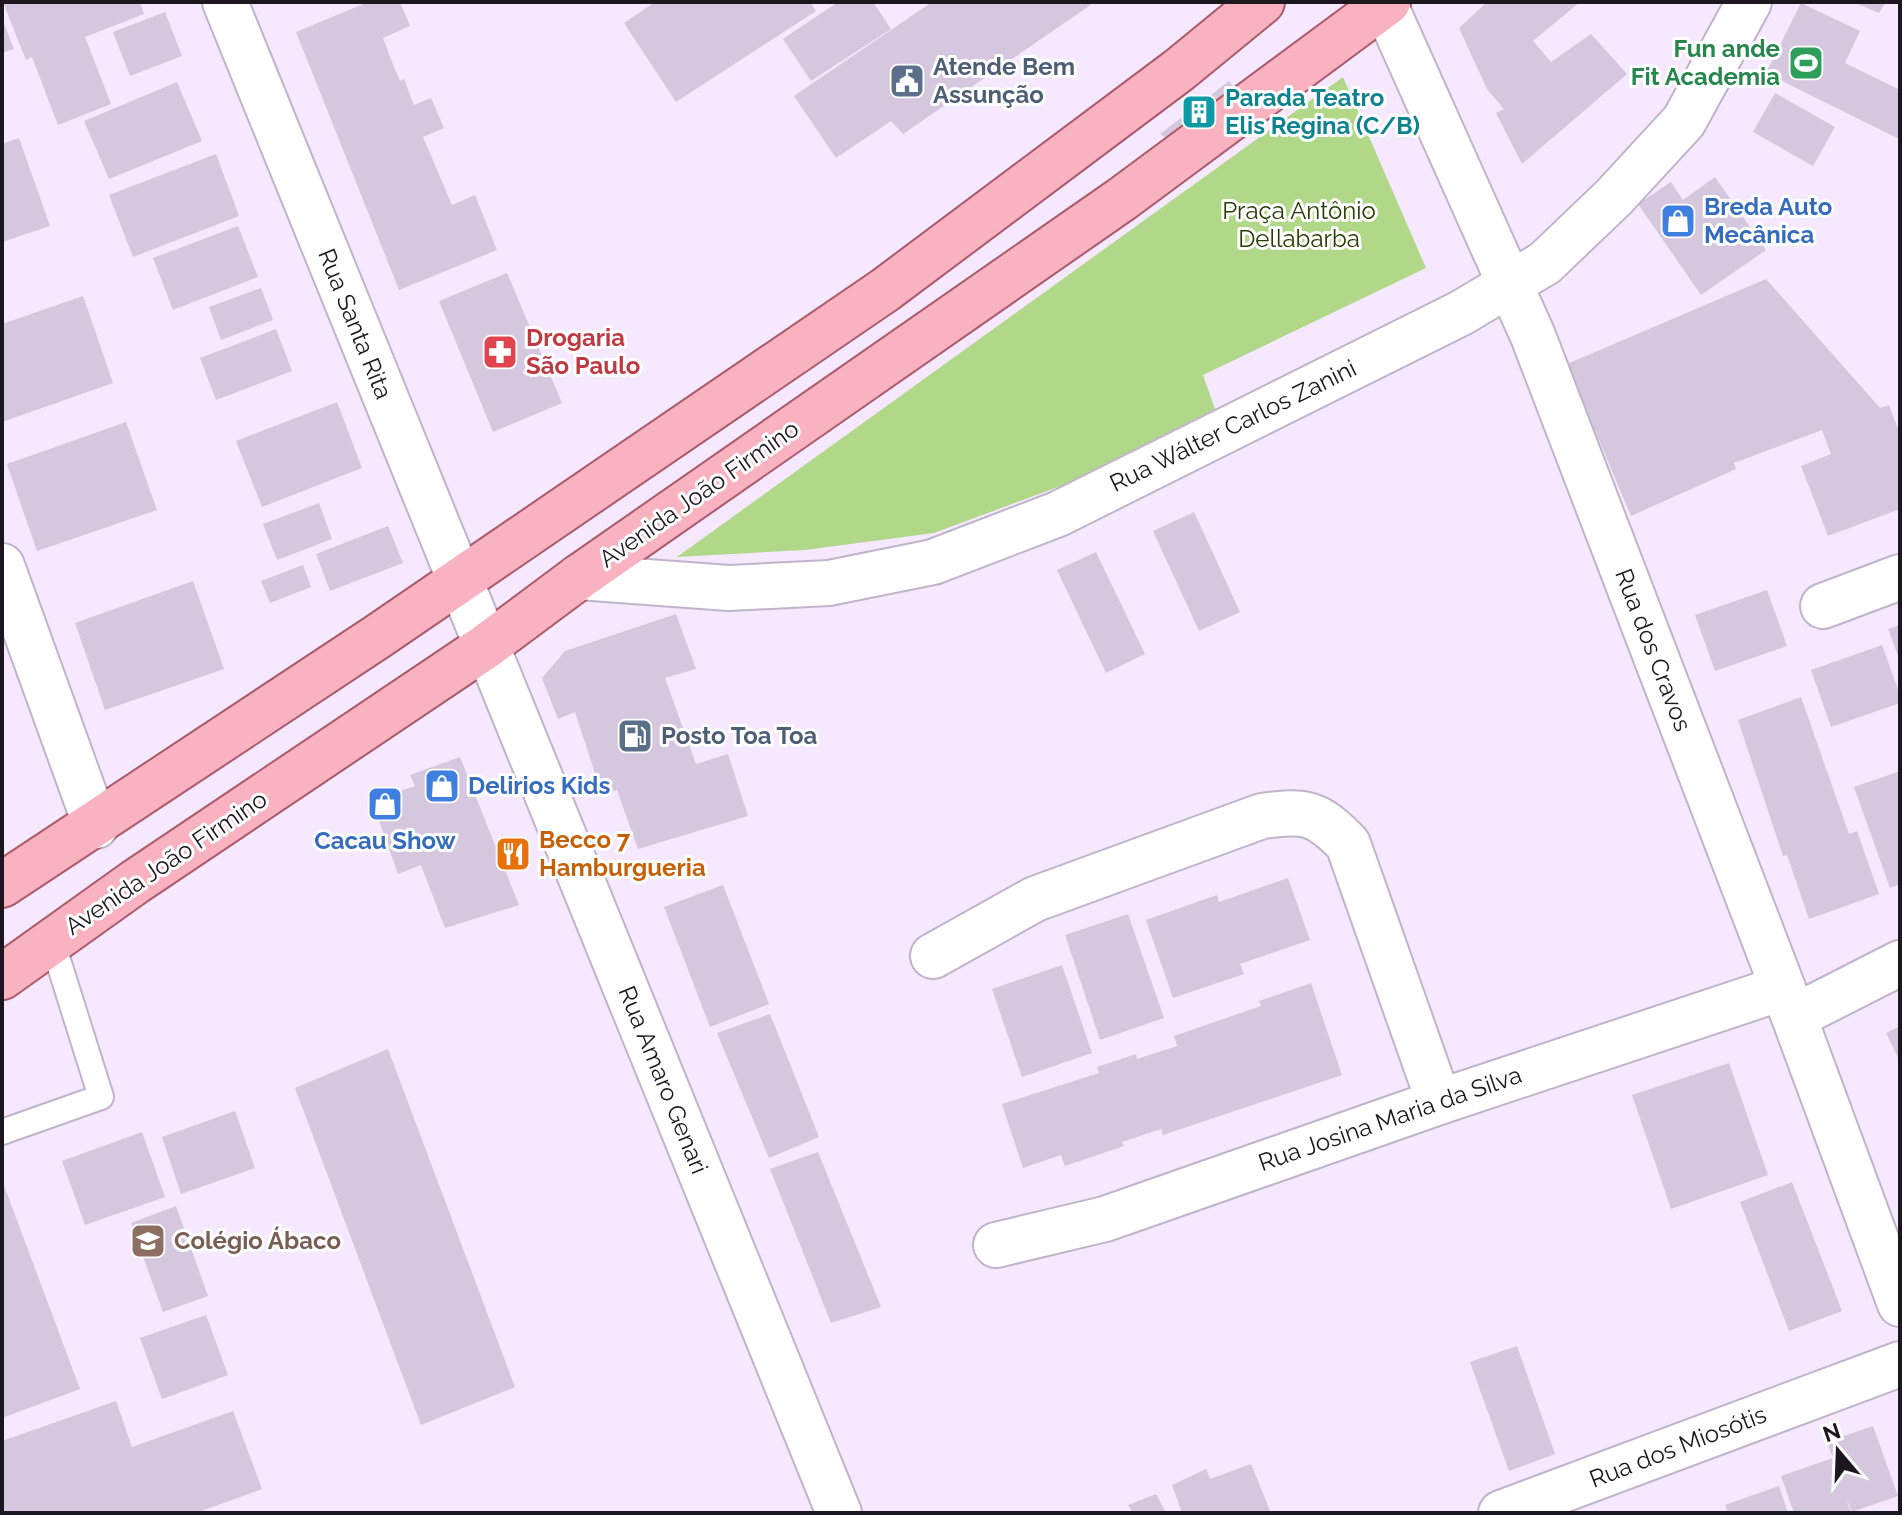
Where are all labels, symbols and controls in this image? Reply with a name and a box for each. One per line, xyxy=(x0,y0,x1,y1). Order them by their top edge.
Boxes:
place label: Fun ande Fit Academia xyxy=(1631,34,1780,91)
sports icon: Fun ande Fit Academia xyxy=(1787,44,1825,82)
place label: Atende Bem Assunção xyxy=(933,52,1075,109)
public building icon: Atende Bem Assunção xyxy=(888,62,926,100)
place label: Parada Teatro Elis Regina (C/B) xyxy=(1225,83,1420,140)
building icon: Parada Teatro Elis Regina (C/B) xyxy=(1180,93,1218,131)
place label: Breda Auto Mecânica xyxy=(1704,192,1832,249)
park label: Praça Antônio Dellabarba xyxy=(1222,196,1376,253)
shop icon: Breda Auto Mecânica xyxy=(1659,202,1697,240)
street label: Rua Santa Rita xyxy=(312,244,399,403)
place label: Drogaria São Paulo xyxy=(526,323,640,380)
pharmacy icon: Drogaria São Paulo xyxy=(481,333,519,371)
street label: Rua Wálter Carlos Zanini xyxy=(1105,353,1361,498)
street label: Avenida João Firmino xyxy=(593,414,804,573)
street label: Rua dos Cravos xyxy=(1609,565,1698,735)
fuel station icon: Posto Toa Toa xyxy=(616,717,654,755)
place label: Posto Toa Toa xyxy=(661,721,818,750)
shop icon: Delirios Kids xyxy=(423,767,461,805)
place label: Delirios Kids xyxy=(468,771,611,800)
street label: Avenida João Firmino xyxy=(59,784,272,941)
shop icon: Cacau Show xyxy=(366,785,404,823)
place label: Becco 7 Hamburgueria xyxy=(539,825,706,882)
place label: Cacau Show xyxy=(314,826,457,855)
restaurant icon: Becco 7 Hamburgueria xyxy=(494,835,532,873)
street label: Rua Amaro Genari xyxy=(613,982,714,1178)
street label: Rua Josina Maria da Silva xyxy=(1254,1060,1525,1177)
school or university icon: Colégio Ábaco xyxy=(129,1222,167,1260)
place label: Colégio Ábaco xyxy=(174,1226,341,1255)
street label: Rua dos Miosótis xyxy=(1585,1399,1770,1494)
north arrow xyxy=(1798,1411,1878,1491)
text: N xyxy=(1819,1417,1844,1447)

